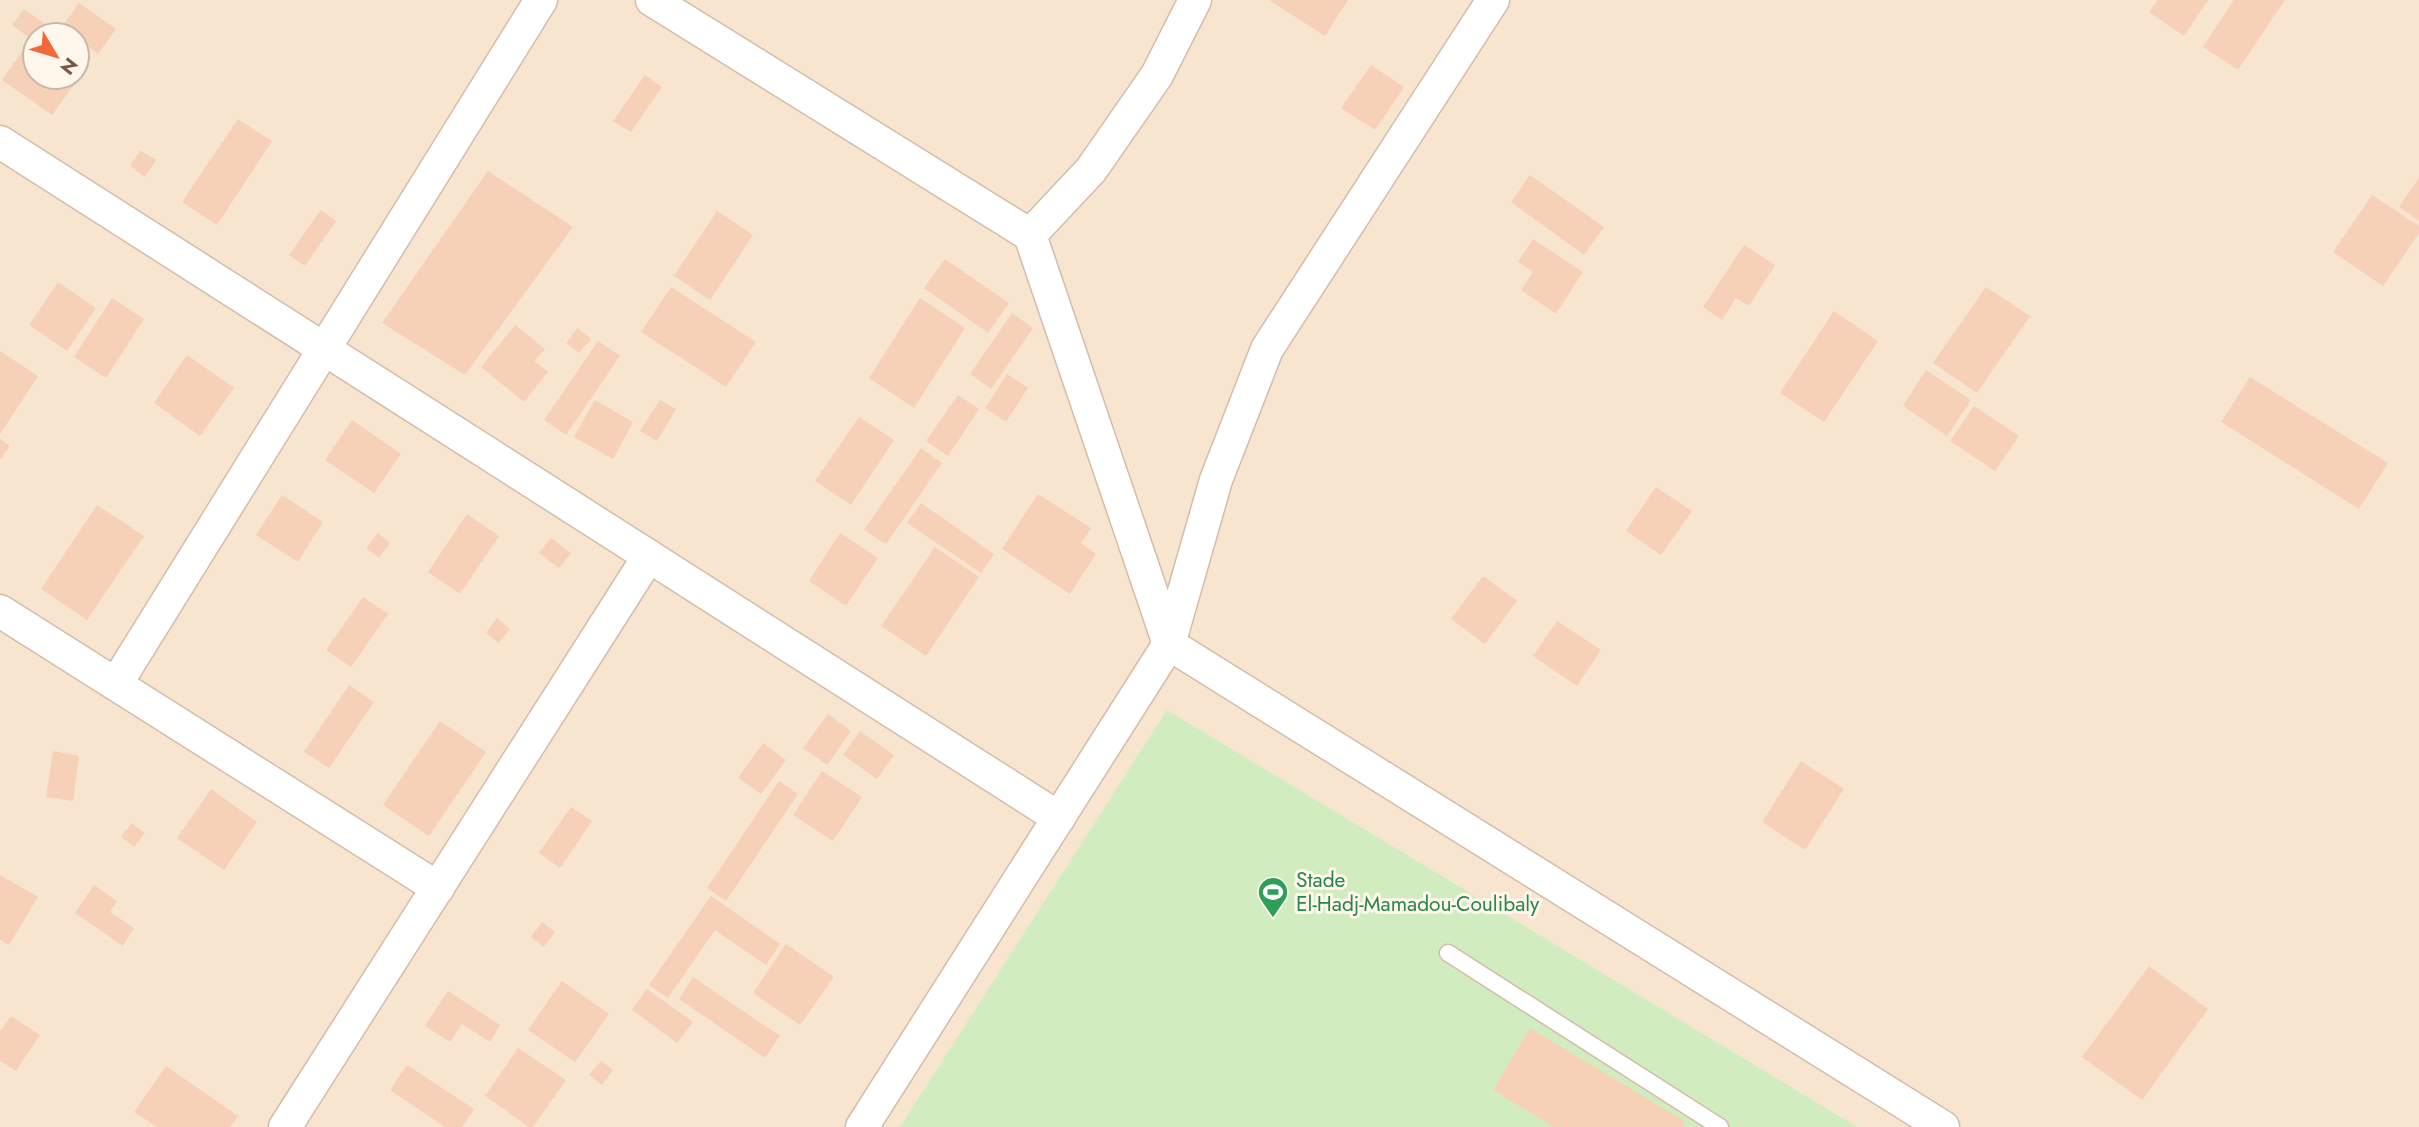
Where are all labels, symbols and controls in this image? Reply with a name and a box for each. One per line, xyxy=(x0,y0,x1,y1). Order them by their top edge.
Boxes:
north arrow xyxy=(21,21,91,91)
text: N xyxy=(54,52,84,80)
place label: Stade El-Hadj-Mamadou-Coulibaly xyxy=(1296,865,1540,919)
sports icon: Stade El-Hadj-Mamadou-Coulibaly xyxy=(1256,875,1290,919)

